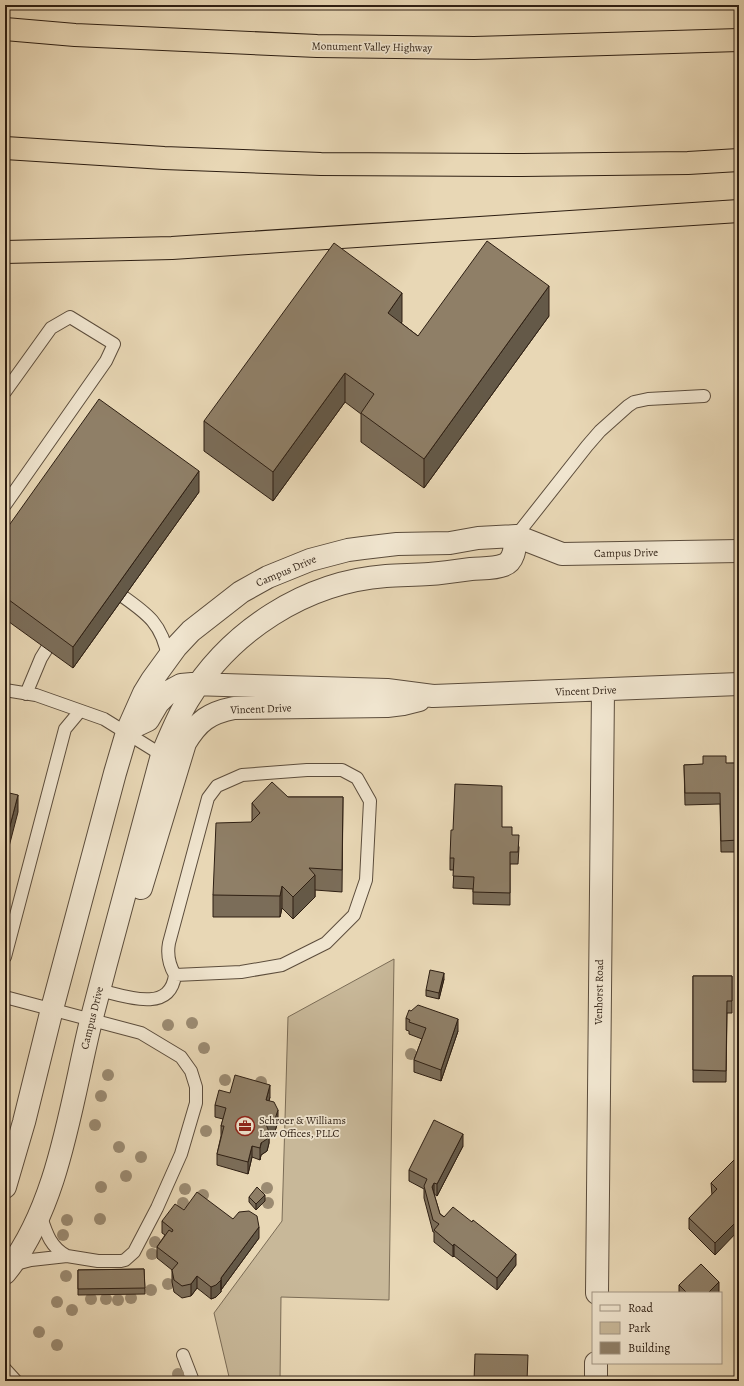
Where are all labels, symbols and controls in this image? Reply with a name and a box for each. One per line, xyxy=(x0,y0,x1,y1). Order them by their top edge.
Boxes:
street label: Monument Valley Highway xyxy=(312,38,433,56)
street label: Campus Drive xyxy=(594,545,658,561)
street label: Campus Drive xyxy=(254,552,319,590)
street label: Vincent Drive xyxy=(554,682,617,700)
street label: Vincent Drive xyxy=(229,700,292,718)
street label: Venhorst Road xyxy=(591,959,607,1026)
street label: Campus Drive xyxy=(77,985,107,1051)
place label: Schroer & Williams Law Offices, PLLC xyxy=(259,1113,346,1141)
office icon: Schroer & Williams Law Offices, PLLC xyxy=(234,1115,256,1137)
legend xyxy=(592,1292,722,1364)
text: Road xyxy=(628,1300,654,1316)
text: Park xyxy=(628,1320,651,1336)
text: Building xyxy=(628,1340,670,1356)

